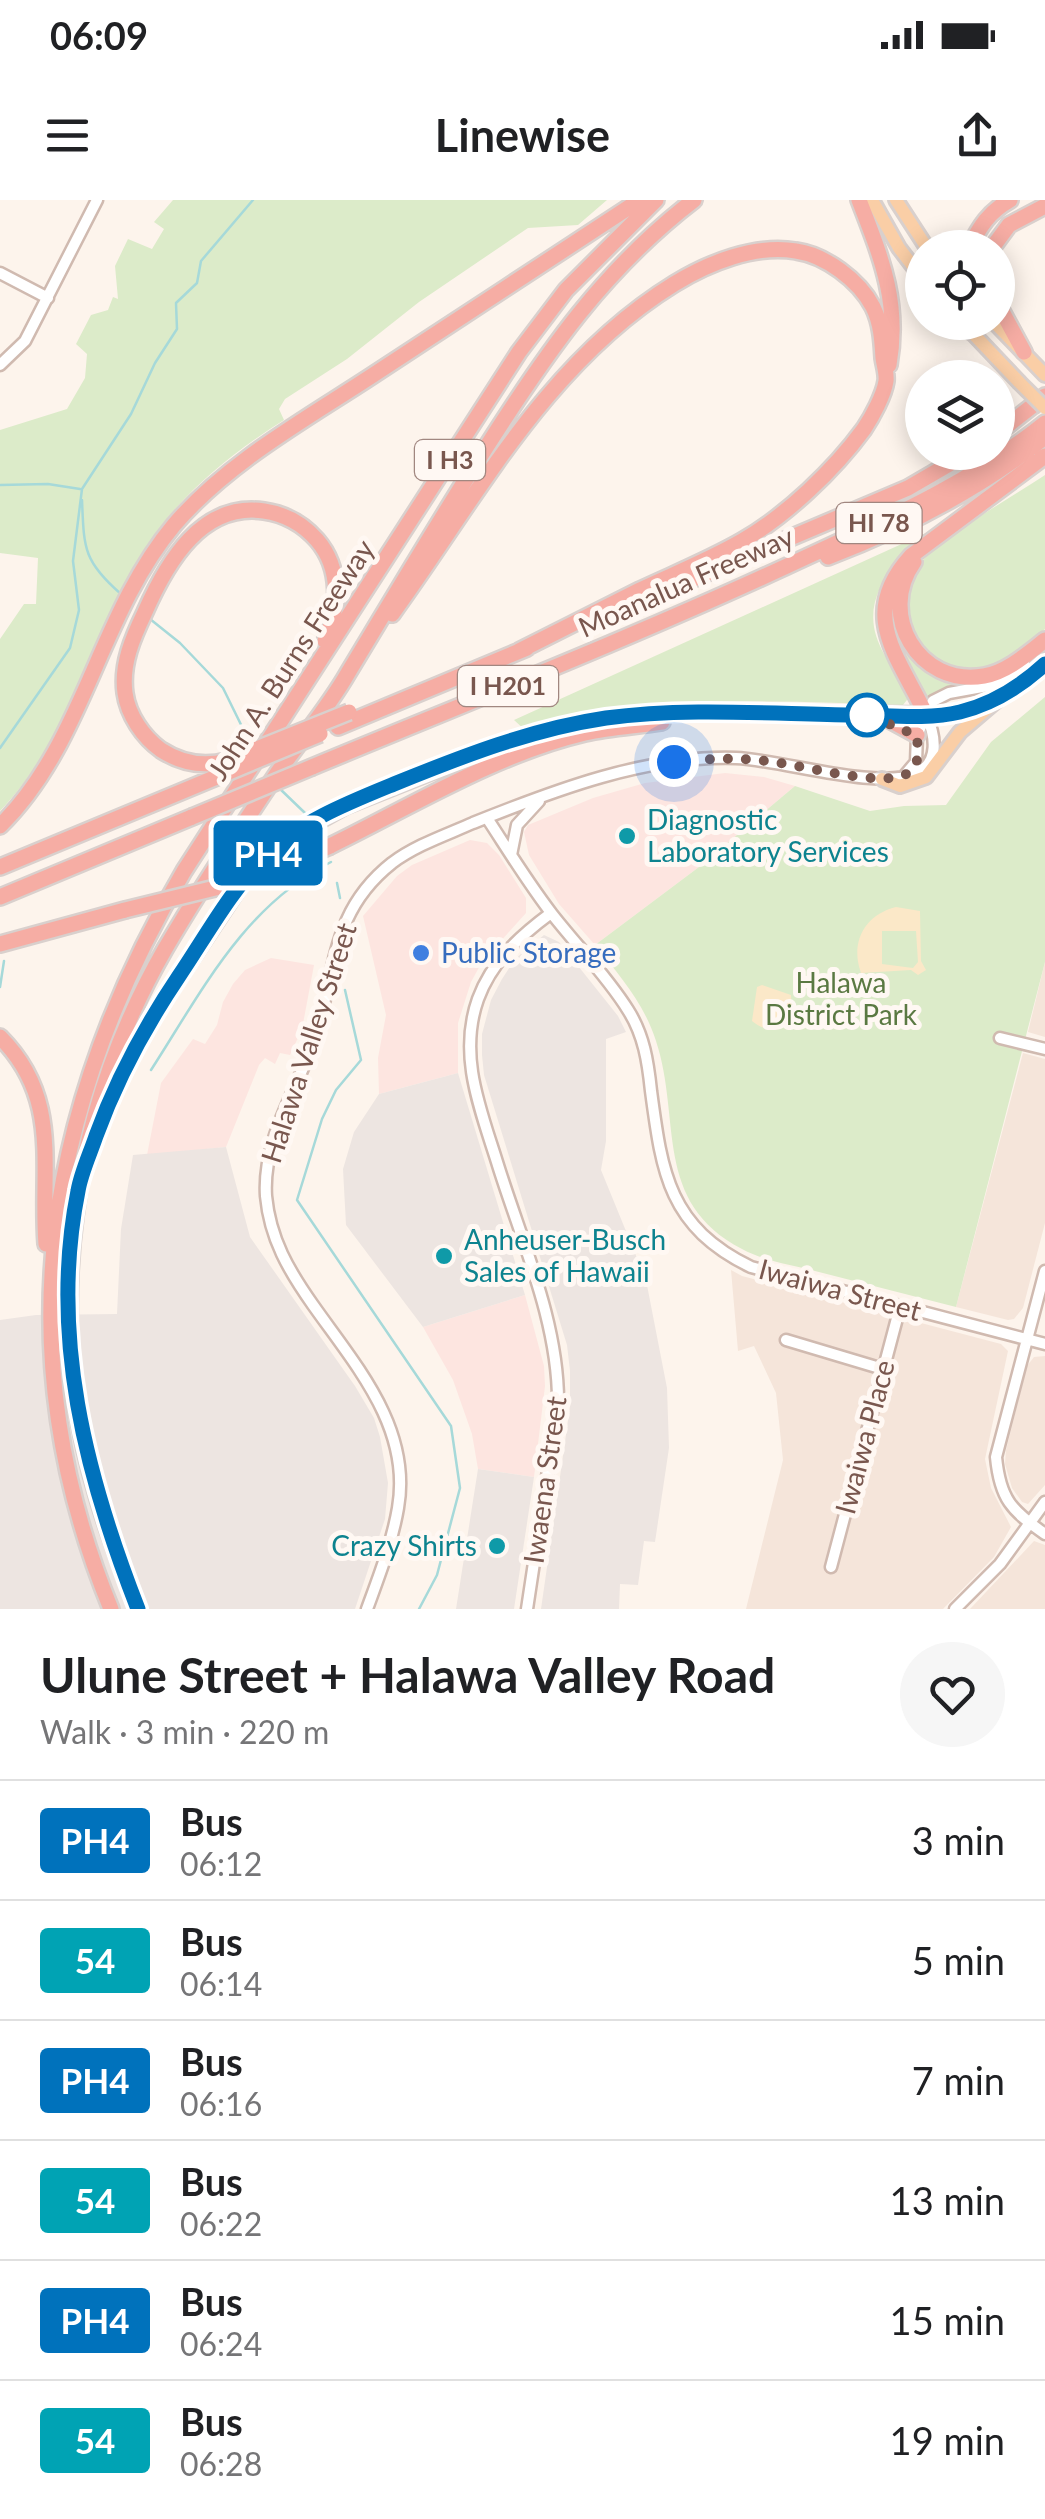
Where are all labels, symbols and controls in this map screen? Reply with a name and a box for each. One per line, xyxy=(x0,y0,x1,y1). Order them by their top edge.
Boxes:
text: 06:09 xyxy=(50,12,148,58)
icon: menu xyxy=(40,108,95,163)
text: Linewise xyxy=(435,108,610,162)
icon: share xyxy=(950,108,1005,163)
map controls xyxy=(905,230,1015,470)
button: locate xyxy=(905,230,1015,340)
button: layers xyxy=(905,360,1015,470)
road number: I H3 xyxy=(415,440,485,480)
road number: HI 78 xyxy=(836,503,922,543)
street label: Moanalua Freeway xyxy=(573,518,799,644)
street label: John A. Burns Freeway xyxy=(200,533,381,786)
road number: I H201 xyxy=(458,666,558,706)
unlabelled marker xyxy=(846,694,888,736)
your location xyxy=(649,737,699,787)
place label: Diagnostic Laboratory Services xyxy=(647,802,889,868)
line badge: PH4 xyxy=(210,820,326,886)
marker: Diagnostic Laboratory Services xyxy=(616,825,638,847)
text: PH4 xyxy=(234,832,302,874)
street label: Halawa Valley Street xyxy=(253,918,363,1167)
place label: Public Storage xyxy=(441,935,616,969)
marker: Public Storage xyxy=(410,942,432,964)
park label: Halawa District Park xyxy=(765,965,918,1031)
place label: Anheuser-Busch Sales of Hawaii xyxy=(464,1222,666,1288)
marker: Anheuser-Busch Sales of Hawaii xyxy=(433,1245,455,1267)
street label: Iwaiwa Street xyxy=(755,1251,925,1327)
street label: Iwaiwa Place xyxy=(827,1356,901,1518)
street label: Iwaena Street xyxy=(515,1394,573,1566)
place label: Crazy Shirts xyxy=(331,1528,477,1562)
marker: Crazy Shirts xyxy=(486,1535,508,1557)
button: heart xyxy=(900,1642,1005,1747)
text: Ulune Street + Halawa Valley Road xyxy=(40,1646,775,1703)
text: Walk · 3 min · 220 m xyxy=(40,1712,329,1751)
text: Bus xyxy=(180,1798,243,1844)
text: 3 min xyxy=(912,1817,1005,1863)
text: PH4 xyxy=(61,1819,129,1861)
text: 06:12 xyxy=(180,1844,262,1883)
text: Bus xyxy=(180,1918,243,1964)
text: 5 min xyxy=(912,1937,1005,1983)
text: 54 xyxy=(75,1939,115,1981)
text: 06:14 xyxy=(180,1964,262,2003)
text: Bus xyxy=(180,2038,243,2084)
text: 7 min xyxy=(912,2057,1005,2103)
text: PH4 xyxy=(61,2059,129,2101)
text: 06:16 xyxy=(180,2084,262,2123)
text: Bus xyxy=(180,2158,243,2204)
text: 13 min xyxy=(890,2177,1005,2223)
text: 54 xyxy=(75,2179,115,2221)
text: 06:22 xyxy=(180,2204,262,2243)
text: Bus xyxy=(180,2278,243,2324)
text: 15 min xyxy=(890,2297,1005,2343)
text: PH4 xyxy=(61,2299,129,2341)
text: 06:24 xyxy=(180,2324,262,2363)
text: Bus xyxy=(180,2398,243,2444)
text: 19 min xyxy=(890,2417,1005,2463)
text: 54 xyxy=(75,2419,115,2461)
text: 06:28 xyxy=(180,2444,262,2483)

